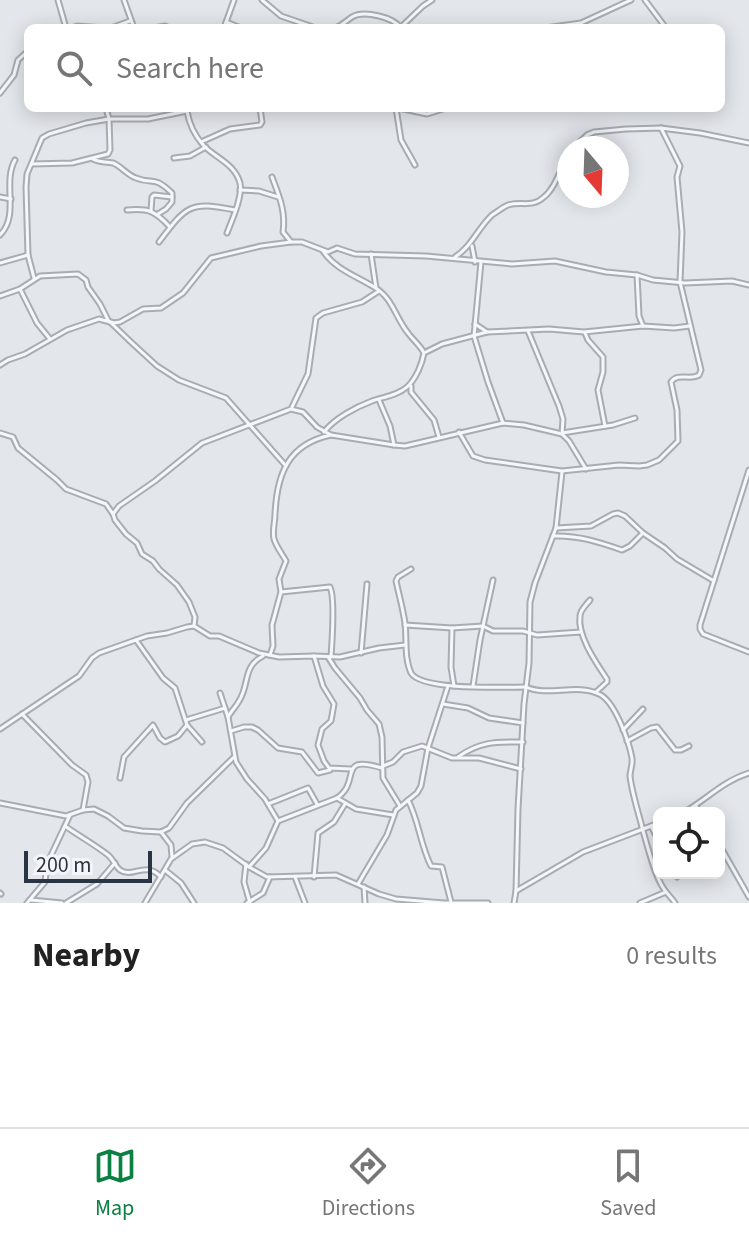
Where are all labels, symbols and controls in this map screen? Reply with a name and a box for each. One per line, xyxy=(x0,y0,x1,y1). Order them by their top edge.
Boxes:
search box xyxy=(24,24,725,112)
icon: search xyxy=(52,46,96,90)
text: Search here xyxy=(116,47,264,90)
north arrow xyxy=(557,136,629,208)
map controls xyxy=(653,807,725,879)
button: locate xyxy=(653,807,725,879)
scale bar xyxy=(24,847,152,883)
text: 200 m xyxy=(36,849,91,881)
text: Nearby xyxy=(32,931,140,980)
text: 0 results xyxy=(626,937,717,974)
tab: Map xyxy=(93,1144,137,1224)
tab: Directions xyxy=(322,1144,415,1224)
tab: Saved xyxy=(600,1144,656,1224)

